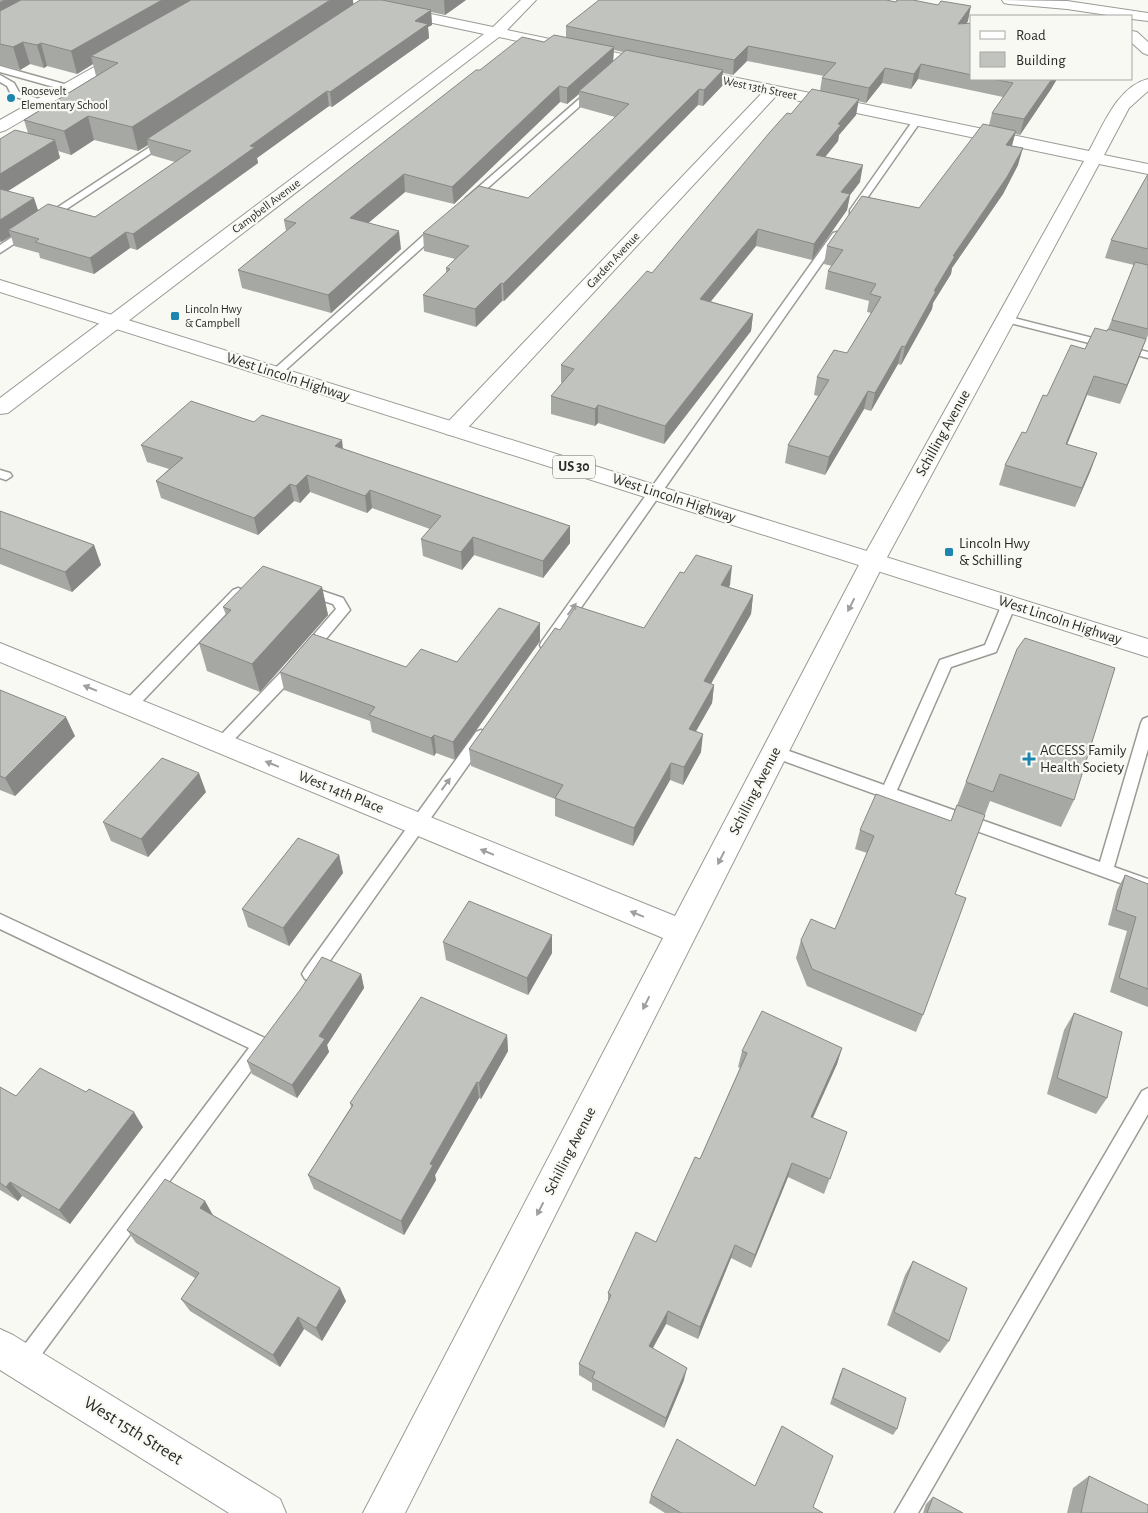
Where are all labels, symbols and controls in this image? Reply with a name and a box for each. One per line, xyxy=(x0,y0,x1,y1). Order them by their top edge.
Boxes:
legend xyxy=(970,15,1133,80)
text: Road xyxy=(1016,28,1046,43)
text: Building xyxy=(1016,53,1066,68)
street label: West 13th Street xyxy=(722,74,798,102)
place label: Roosevelt Elementary School xyxy=(21,85,108,112)
marker: Roosevelt Elementary School xyxy=(5,92,17,104)
street label: Campbell Avenue xyxy=(230,177,302,235)
street label: Garden Avenue xyxy=(584,230,642,290)
place label: Lincoln Hwy & Campbell xyxy=(185,303,242,329)
marker: Lincoln Hwy & Campbell xyxy=(169,310,181,322)
street label: West Lincoln Highway xyxy=(224,350,352,404)
street label: Schilling Avenue xyxy=(913,387,973,479)
road number: US 30 xyxy=(553,456,595,478)
street label: West Lincoln Highway xyxy=(610,471,738,525)
place label: Lincoln Hwy & Schilling xyxy=(959,536,1031,568)
marker: Lincoln Hwy & Schilling xyxy=(943,546,955,558)
street label: West Lincoln Highway xyxy=(996,593,1124,647)
one-way arrow xyxy=(847,597,855,612)
one-way arrow xyxy=(567,603,577,616)
one-way arrow xyxy=(83,684,97,692)
place label: ACCESS Family Health Society xyxy=(1040,743,1127,775)
street label: Schilling Avenue xyxy=(726,745,784,837)
marker: ACCESS Family Health Society xyxy=(1022,752,1036,766)
one-way arrow xyxy=(265,759,279,767)
street label: West 14th Place xyxy=(296,768,386,816)
one-way arrow xyxy=(441,778,452,791)
one-way arrow xyxy=(480,848,494,856)
one-way arrow xyxy=(717,851,725,865)
one-way arrow xyxy=(630,910,645,917)
one-way arrow xyxy=(642,996,650,1010)
street label: Schilling Avenue xyxy=(541,1105,599,1197)
one-way arrow xyxy=(536,1202,544,1217)
street label: West 15th Street xyxy=(80,1393,186,1469)

